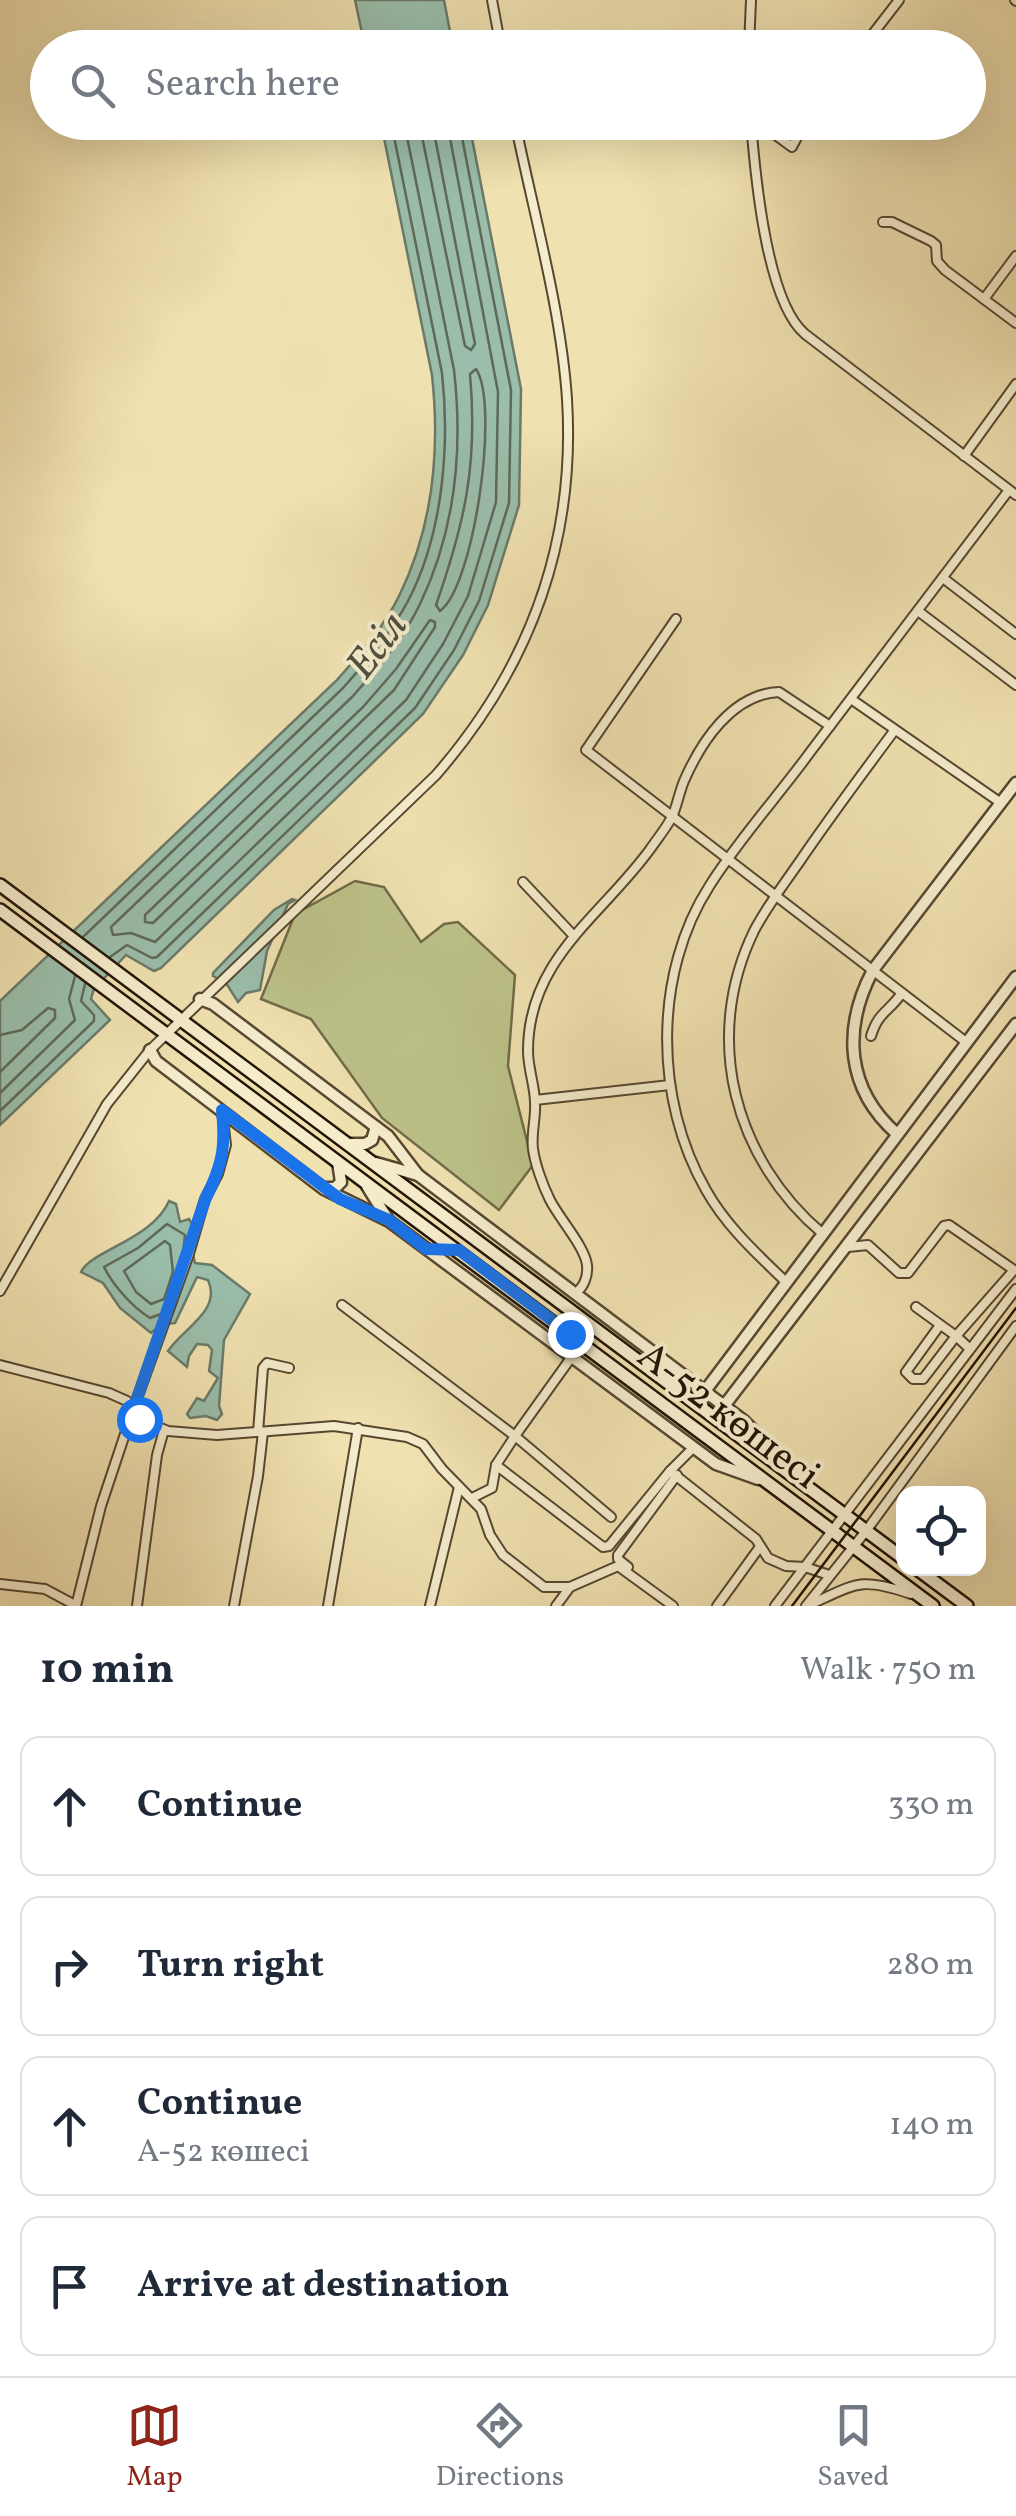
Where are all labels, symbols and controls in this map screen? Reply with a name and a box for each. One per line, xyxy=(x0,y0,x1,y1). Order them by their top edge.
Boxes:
search box xyxy=(30,30,986,140)
icon: search xyxy=(65,58,120,113)
text: Search here xyxy=(145,59,340,112)
water label: Есіл xyxy=(334,601,423,693)
route end xyxy=(548,1312,594,1358)
street label: А-52 көшесі xyxy=(625,1330,831,1504)
route start xyxy=(117,1397,163,1443)
map controls xyxy=(896,1486,986,1576)
button: locate xyxy=(896,1486,986,1576)
text: 10 min xyxy=(40,1642,174,1701)
text: Walk · 750 m xyxy=(800,1649,976,1693)
icon: ahead xyxy=(42,1779,97,1834)
text: Continue xyxy=(137,1780,302,1833)
text: 330 m xyxy=(888,1784,974,1828)
icon: right xyxy=(42,1939,97,1994)
text: Turn right xyxy=(137,1940,324,1993)
text: 280 m xyxy=(887,1944,974,1988)
text: Continue xyxy=(137,2078,302,2131)
icon: ahead xyxy=(42,2099,97,2154)
text: 140 m xyxy=(889,2104,974,2148)
text: А-52 көшесі xyxy=(137,2131,310,2175)
icon: arrive xyxy=(42,2259,97,2314)
text: Arrive at destination xyxy=(137,2260,510,2313)
tab: Map xyxy=(127,2398,183,2497)
tab: Directions xyxy=(436,2398,564,2497)
tab: Saved xyxy=(817,2398,889,2497)

